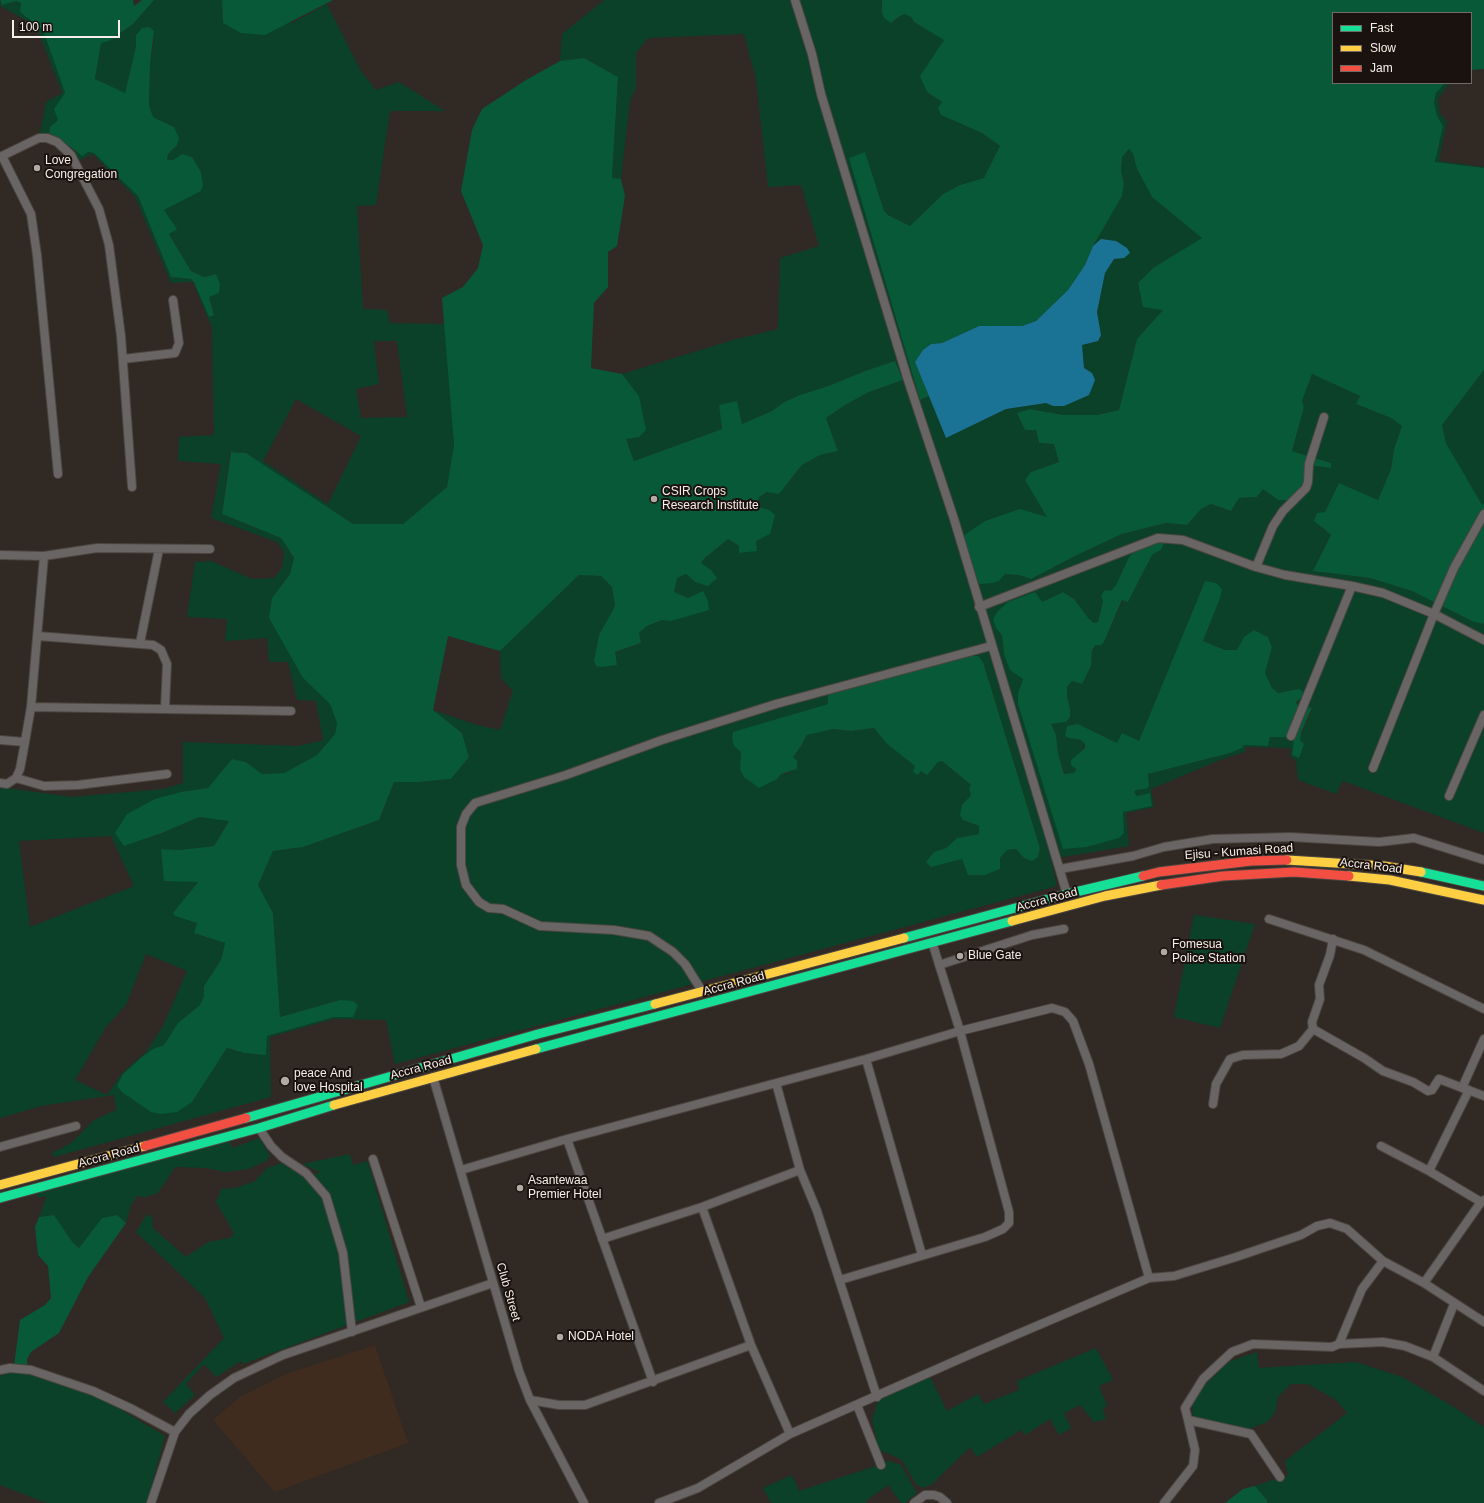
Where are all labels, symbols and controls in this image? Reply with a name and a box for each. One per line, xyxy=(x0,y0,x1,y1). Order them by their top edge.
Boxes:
scale bar xyxy=(14,12,122,38)
legend xyxy=(1332,12,1472,84)
text: 100 m xyxy=(19,20,52,34)
text: Fast xyxy=(1370,21,1393,35)
text: Slow xyxy=(1370,41,1396,55)
text: Jam xyxy=(1370,61,1393,75)
place label: Love Congregation xyxy=(45,154,117,182)
marker: Love Congregation xyxy=(32,163,42,173)
place label: CSIR Crops Research Institute xyxy=(662,485,759,513)
marker: CSIR Crops Research Institute xyxy=(649,494,659,504)
street label: Ejisu - Kumasi Road xyxy=(1184,841,1294,863)
street label: Accra Road xyxy=(1339,855,1403,877)
street label: Accra Road xyxy=(1015,885,1079,915)
place label: Fomesua Police Station xyxy=(1172,938,1245,966)
marker: Fomesua Police Station xyxy=(1159,947,1169,957)
place label: Blue Gate xyxy=(968,949,1021,963)
marker: Blue Gate xyxy=(955,951,965,961)
street label: Accra Road xyxy=(702,969,766,999)
street label: Accra Road xyxy=(389,1053,453,1083)
place label: peace And love Hospital xyxy=(294,1067,363,1095)
marker: peace And love Hospital xyxy=(279,1075,291,1087)
street label: Accra Road xyxy=(77,1141,141,1171)
place label: Asantewaa Premier Hotel xyxy=(528,1174,601,1202)
marker: Asantewaa Premier Hotel xyxy=(515,1183,525,1193)
street label: Club Street xyxy=(493,1261,523,1323)
place label: NODA Hotel xyxy=(568,1330,634,1344)
marker: NODA Hotel xyxy=(555,1332,565,1342)

